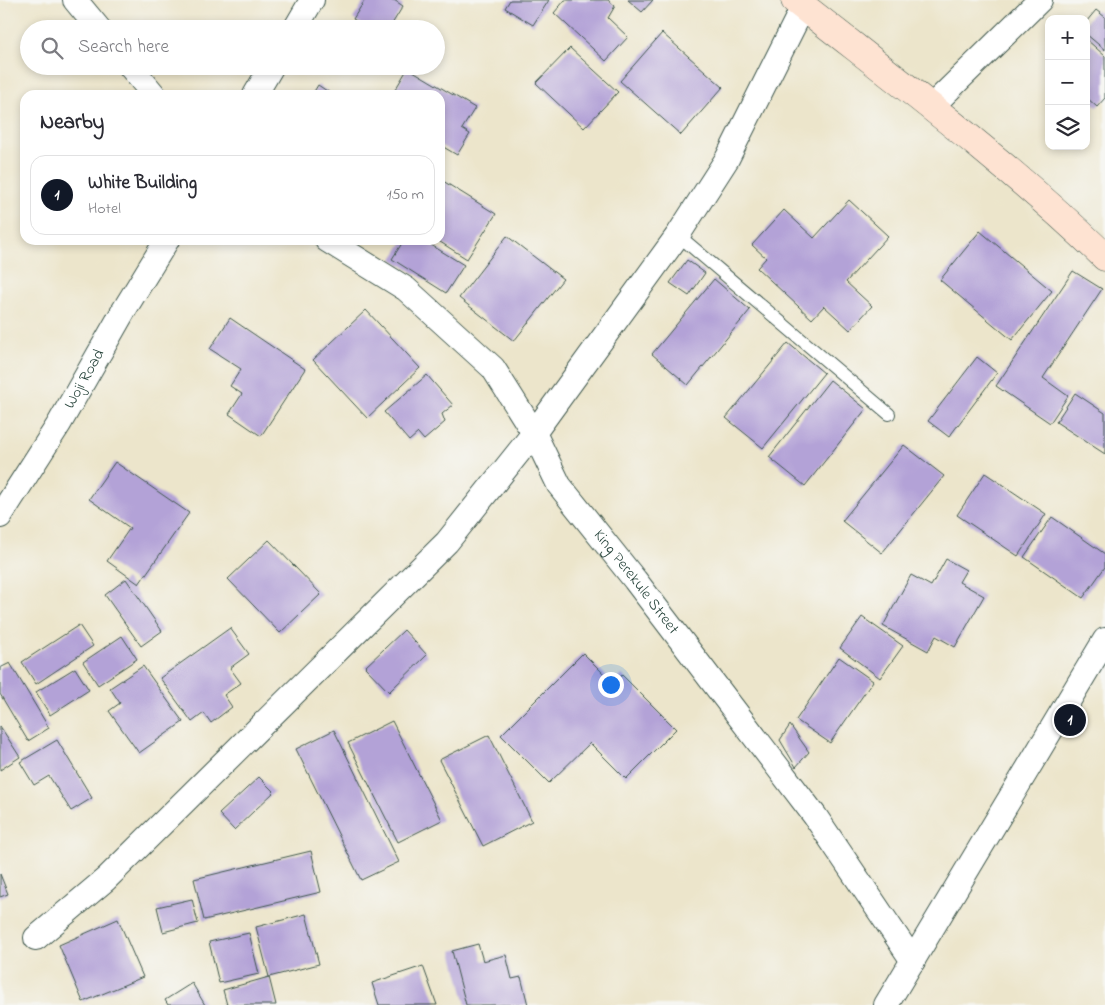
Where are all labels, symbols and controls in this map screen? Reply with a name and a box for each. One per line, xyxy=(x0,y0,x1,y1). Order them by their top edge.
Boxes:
map controls xyxy=(1045,15,1090,150)
button: + xyxy=(1045,15,1090,60)
search box xyxy=(20,20,445,75)
icon: search xyxy=(38,34,66,62)
text: Search here xyxy=(78,34,169,61)
button: − xyxy=(1045,60,1090,105)
button: layers xyxy=(1045,105,1090,150)
text: Nearby xyxy=(40,108,104,138)
text: White Building xyxy=(88,170,197,197)
text: 1 xyxy=(54,183,60,207)
text: 150 m xyxy=(386,183,424,207)
text: Hotel xyxy=(88,197,121,221)
street label: Woji Road xyxy=(58,345,111,413)
street label: King Perekule Street xyxy=(587,524,685,640)
your location xyxy=(598,672,624,698)
pin: 1 xyxy=(1054,701,1086,739)

